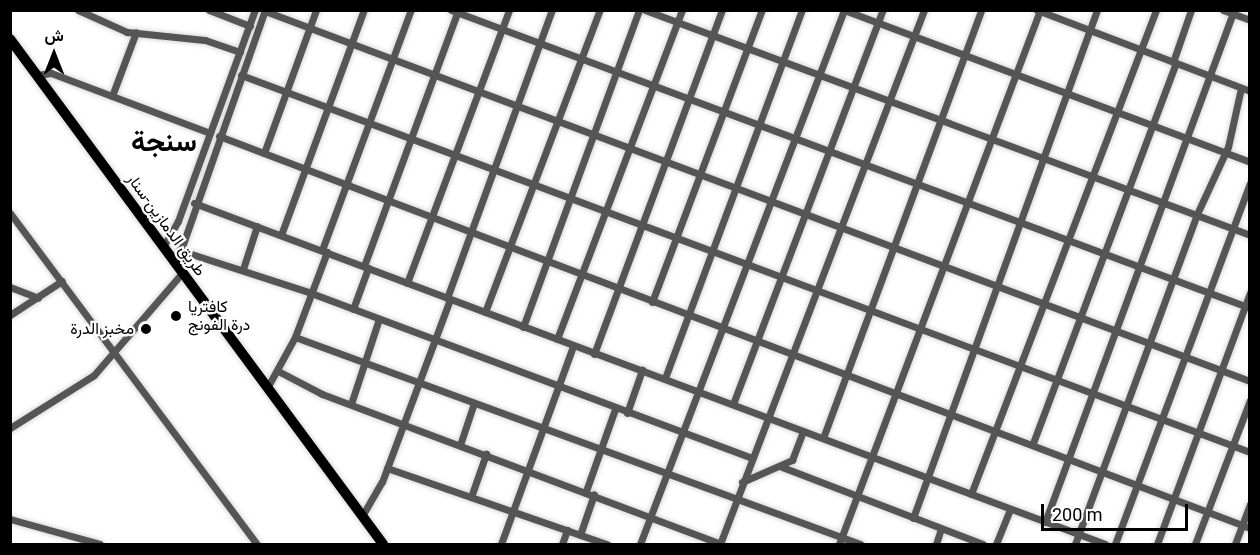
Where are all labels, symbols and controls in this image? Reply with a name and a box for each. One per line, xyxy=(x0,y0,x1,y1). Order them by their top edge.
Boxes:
north arrow xyxy=(24,24,84,84)
text: ش xyxy=(44,26,64,45)
district label: سنجة xyxy=(131,125,197,159)
street label: طريق الدمازين-سنار xyxy=(122,170,210,280)
place label: كافتريا درة الفونج xyxy=(188,297,250,335)
marker: كافتريا درة الفونج xyxy=(169,309,183,323)
place label: مخبز الدرة xyxy=(70,319,134,339)
marker: مخبز الدرة xyxy=(139,322,153,336)
scale bar xyxy=(1044,492,1191,530)
text: 200 m xyxy=(1052,504,1103,525)

